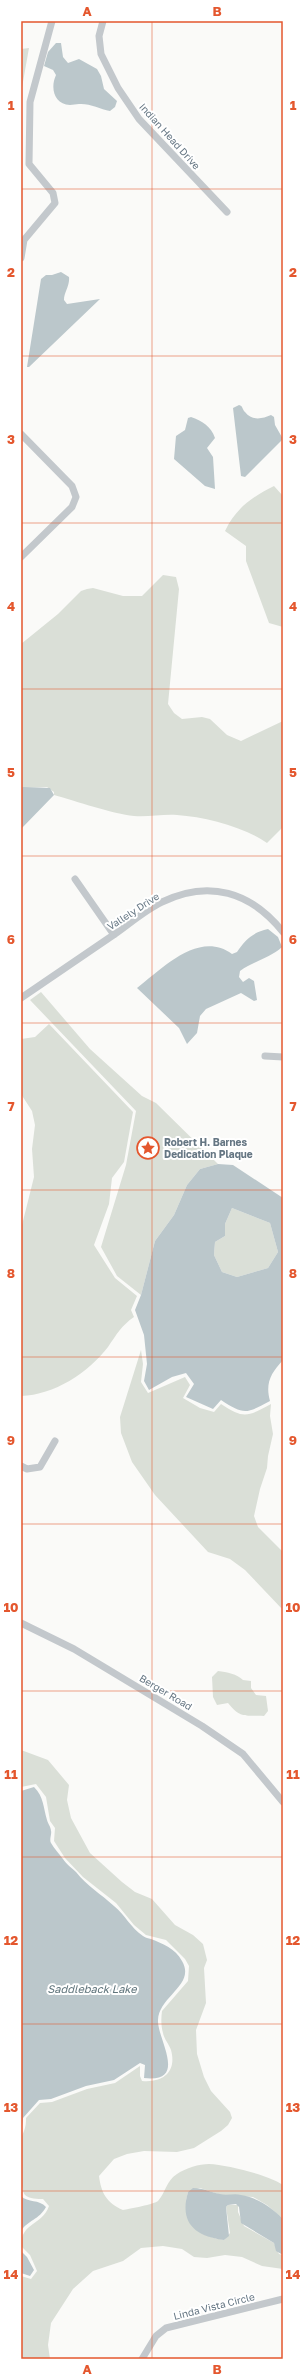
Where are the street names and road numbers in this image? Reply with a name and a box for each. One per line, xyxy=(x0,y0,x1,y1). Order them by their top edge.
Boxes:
street label: Indian Head Drive xyxy=(137,100,203,172)
street label: Vallely Drive xyxy=(105,890,161,932)
street label: Berger Road xyxy=(138,1672,194,1712)
street label: Linda Vista Circle xyxy=(172,2290,256,2322)

